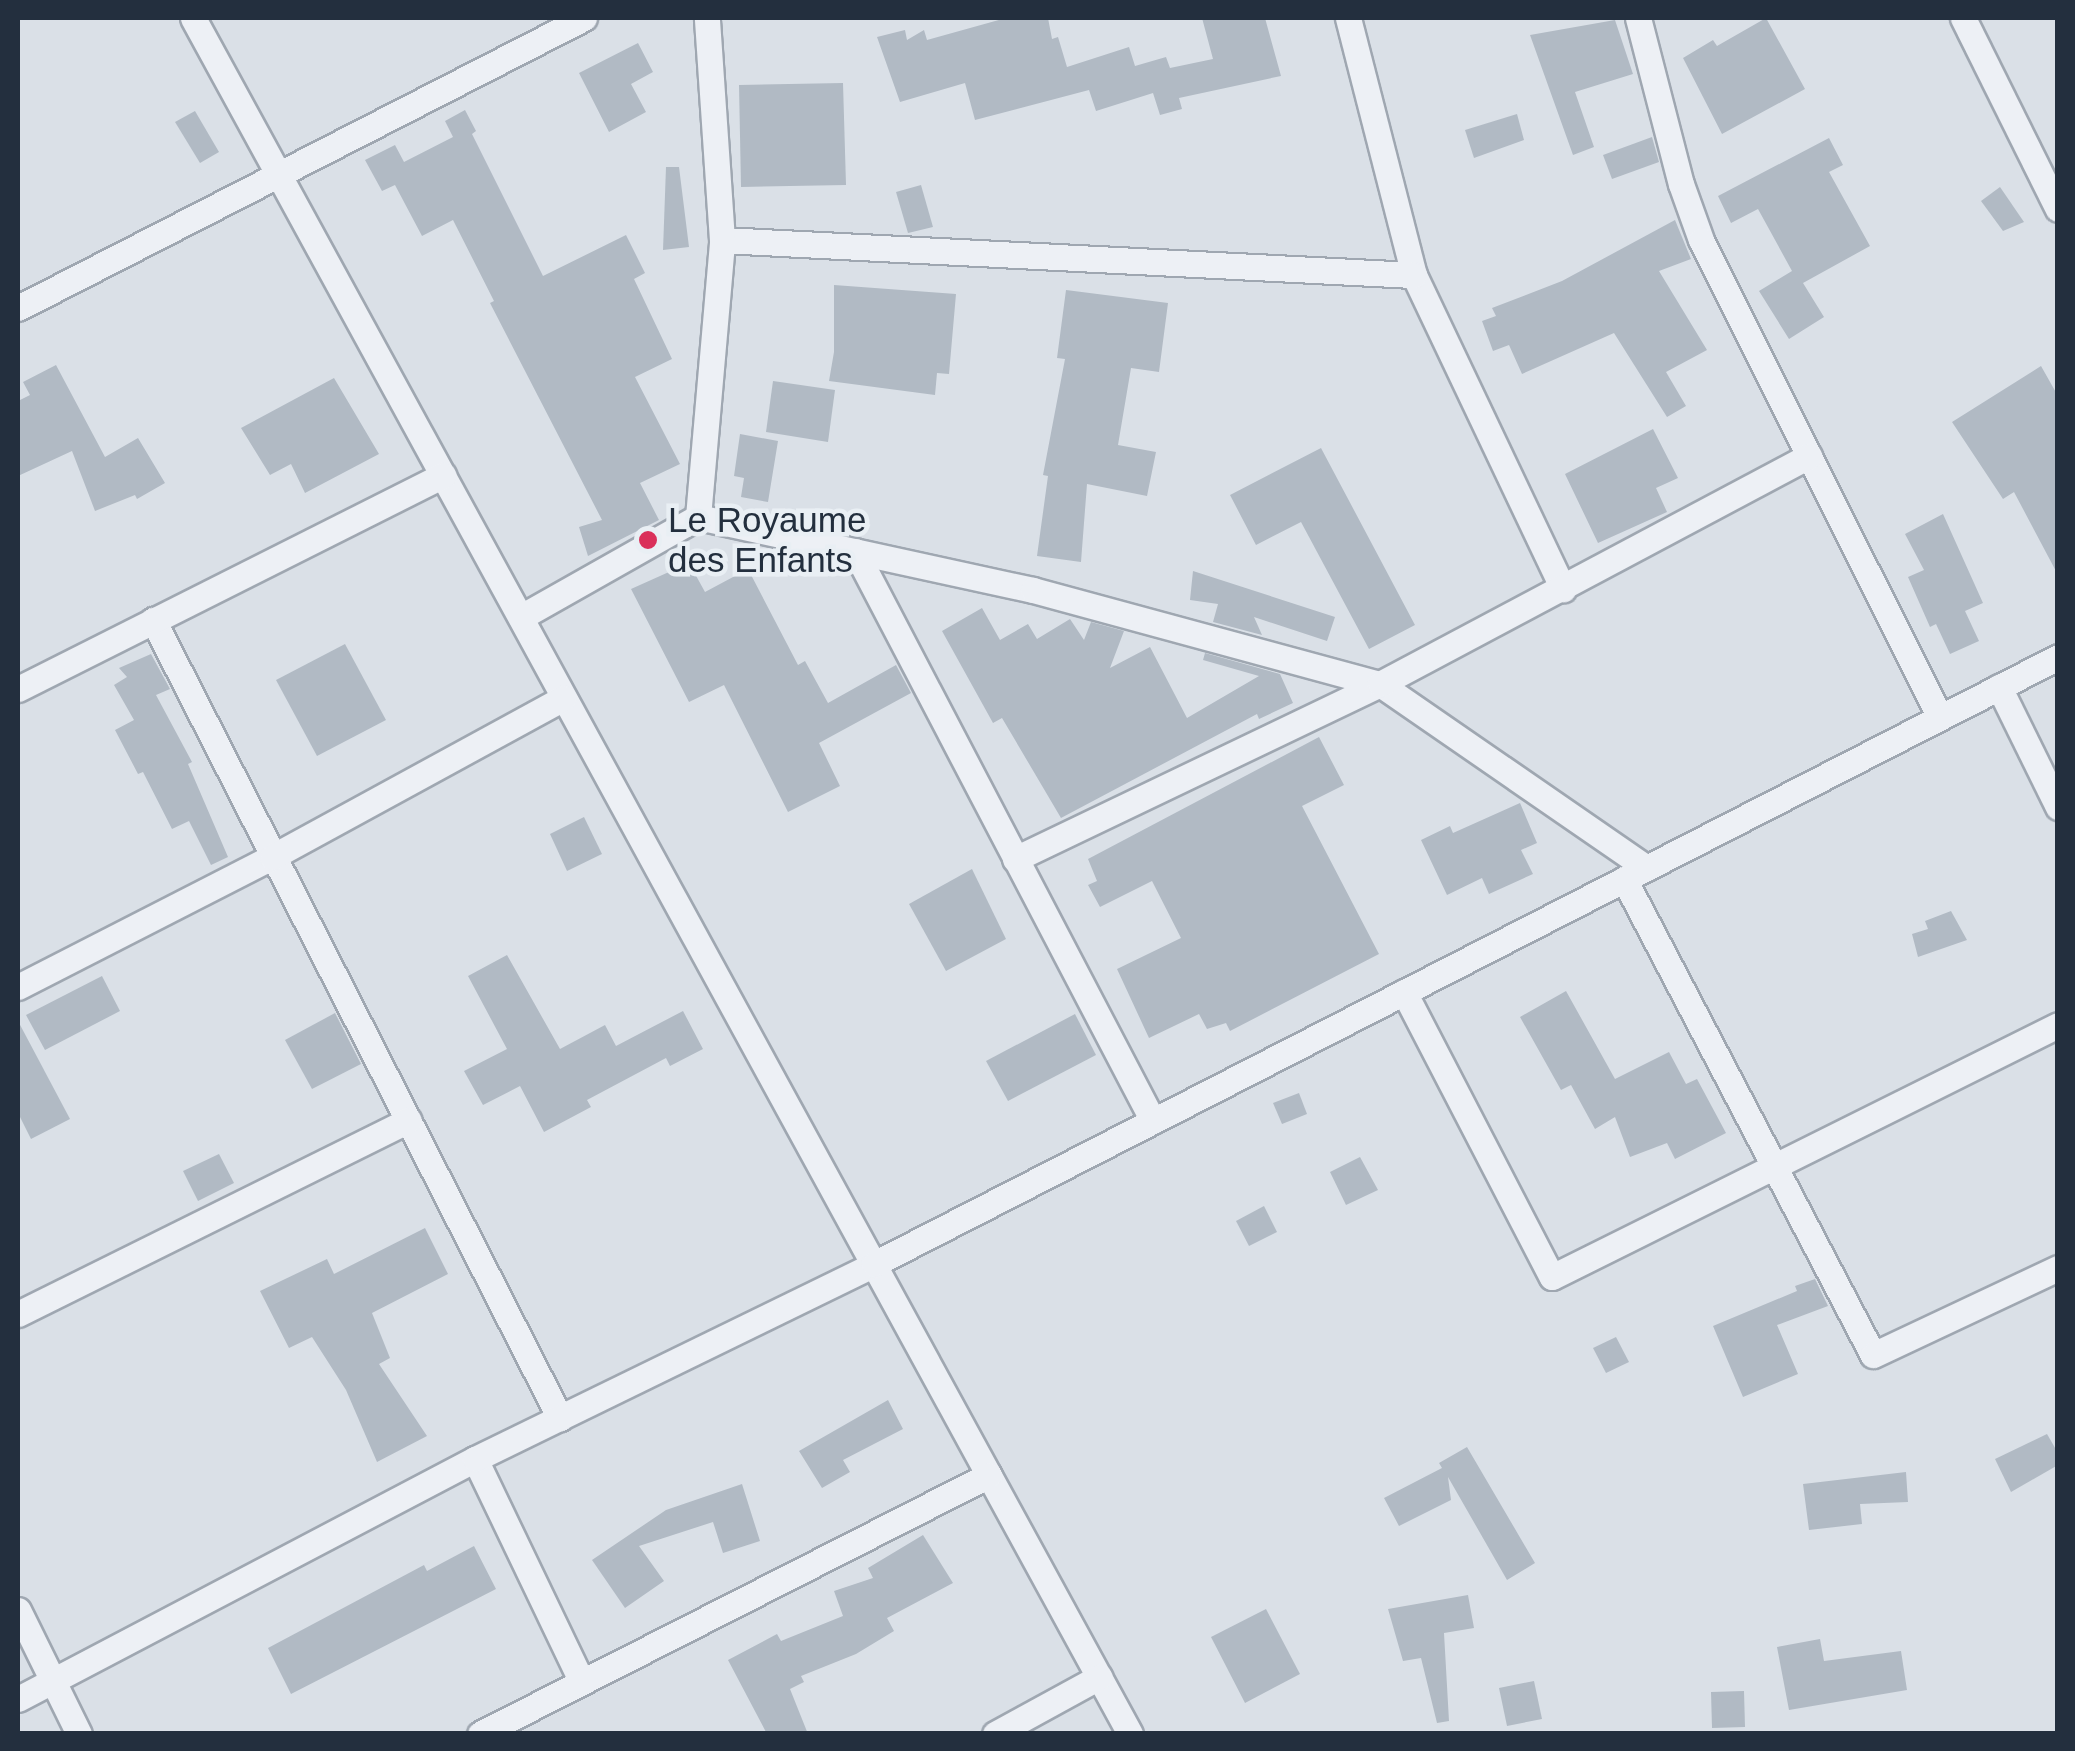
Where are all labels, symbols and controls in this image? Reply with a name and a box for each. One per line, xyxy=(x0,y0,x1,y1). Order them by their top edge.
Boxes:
place label: Le Royaume des Enfants xyxy=(668,499,866,581)
marker: Le Royaume des Enfants xyxy=(637,529,659,551)

